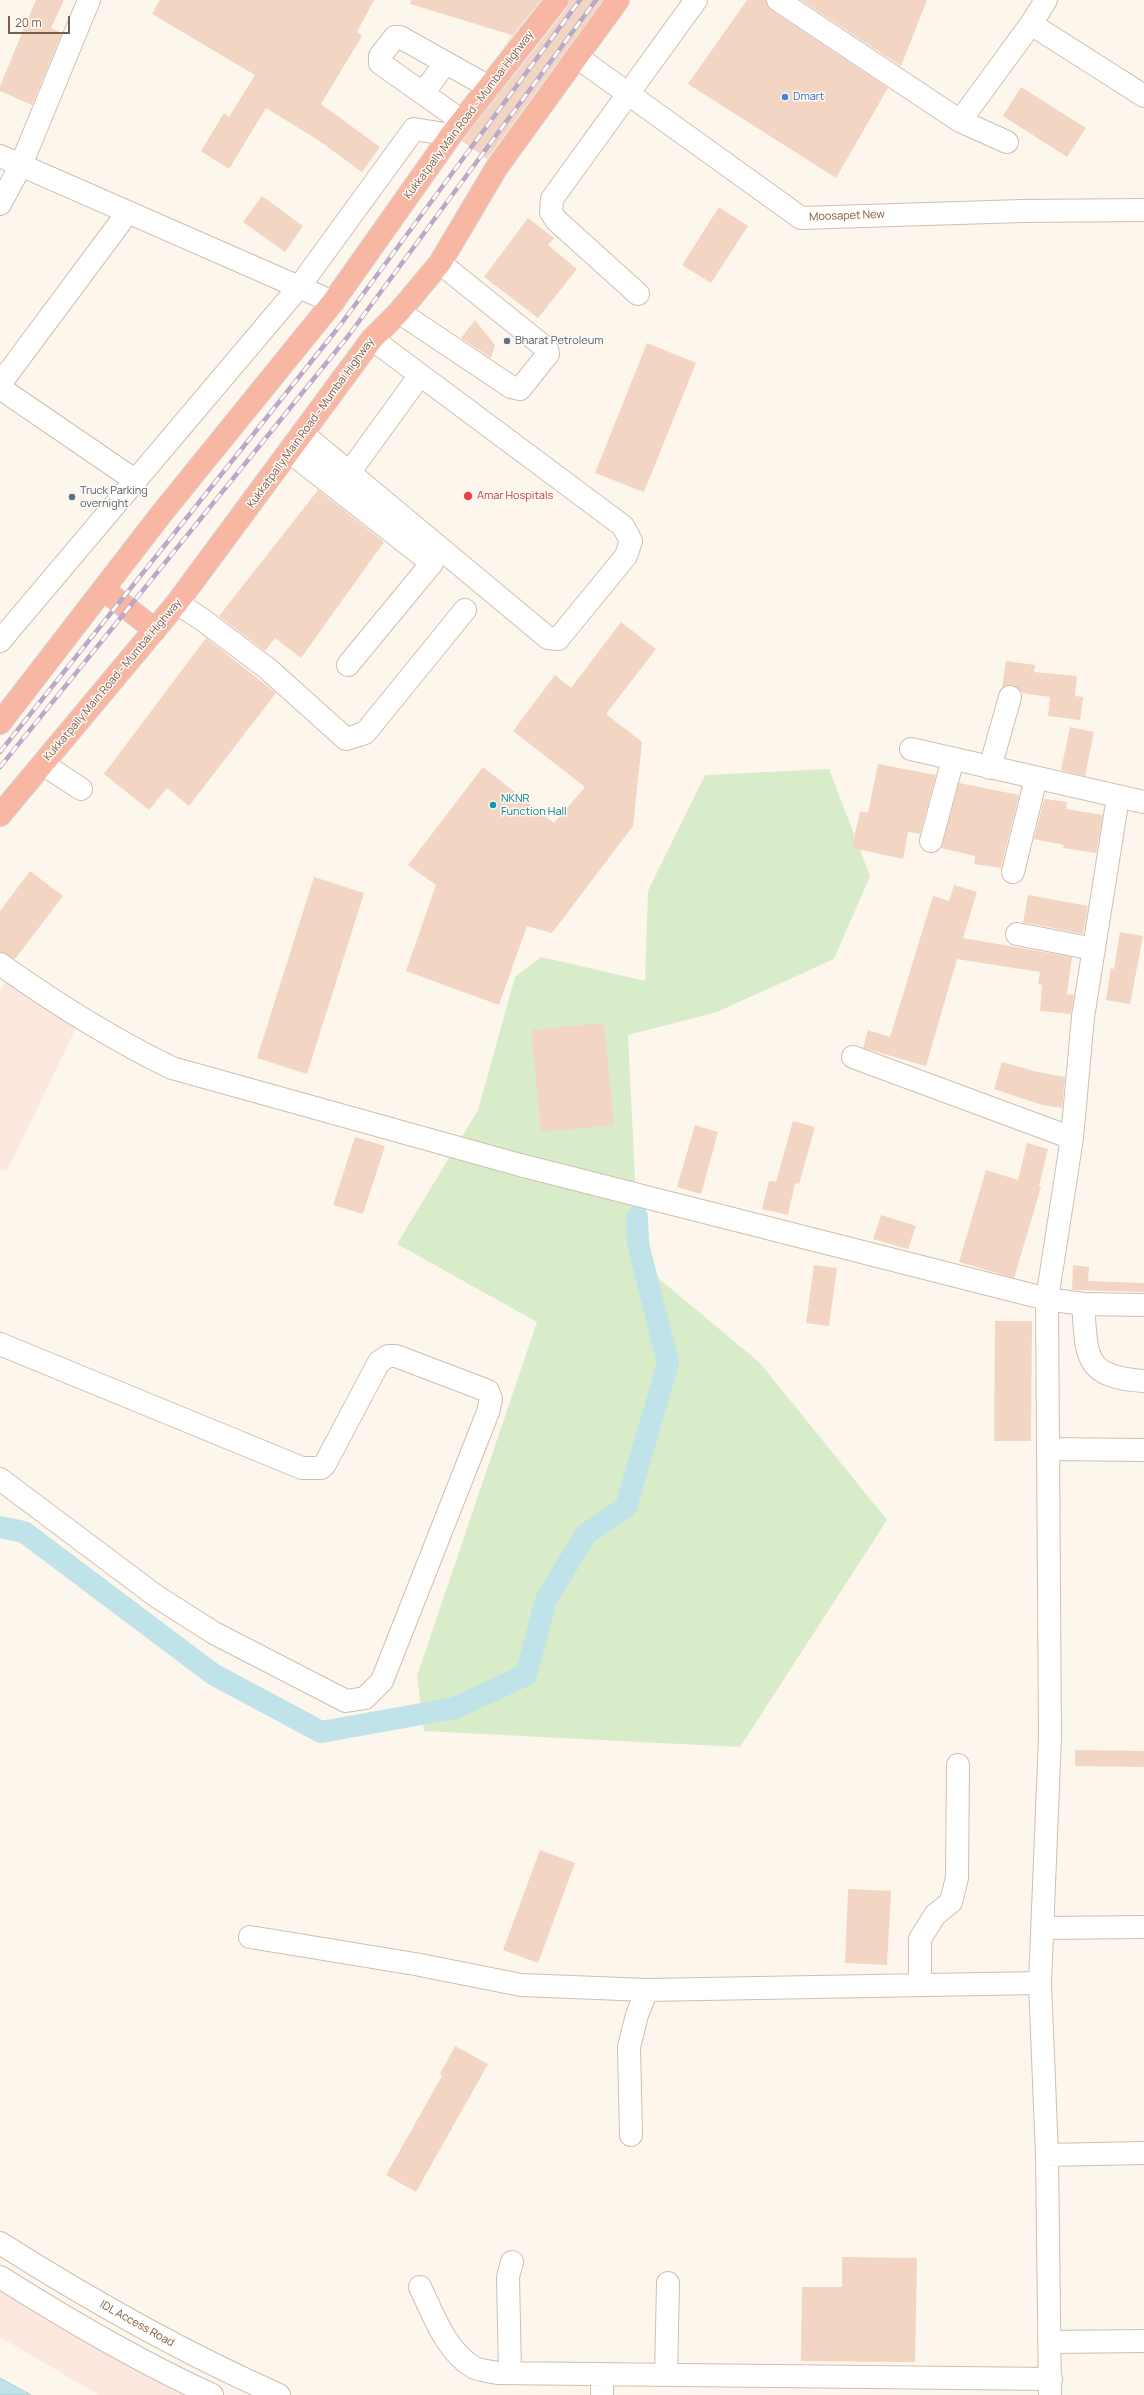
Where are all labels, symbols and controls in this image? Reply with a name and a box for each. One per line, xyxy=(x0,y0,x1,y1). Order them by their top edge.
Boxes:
scale bar xyxy=(10,8,72,34)
text: 20 m xyxy=(15,14,42,31)
street label: Kukkatpally Main Road - Mumbai Highway xyxy=(401,28,537,202)
place label: Dmart xyxy=(793,90,824,104)
marker: Dmart xyxy=(780,92,790,102)
street label: Moosapet New xyxy=(809,208,885,224)
place label: Bharat Petroleum xyxy=(515,334,604,348)
street label: Kukkatpally Main Road - Mumbai Highway xyxy=(245,335,377,511)
marker: Bharat Petroleum xyxy=(502,336,512,346)
place label: Truck Parking overnight xyxy=(80,484,148,510)
place label: Amar Hospitals xyxy=(477,489,553,503)
marker: Amar Hospitals xyxy=(462,490,474,502)
marker: Truck Parking overnight xyxy=(67,492,77,502)
street label: Kukkatpally Main Road - Mumbai Highway xyxy=(41,596,185,764)
place label: NKNR Function Hall xyxy=(501,792,567,818)
marker: NKNR Function Hall xyxy=(488,800,498,810)
street label: IDL Access Road xyxy=(98,2298,176,2350)

